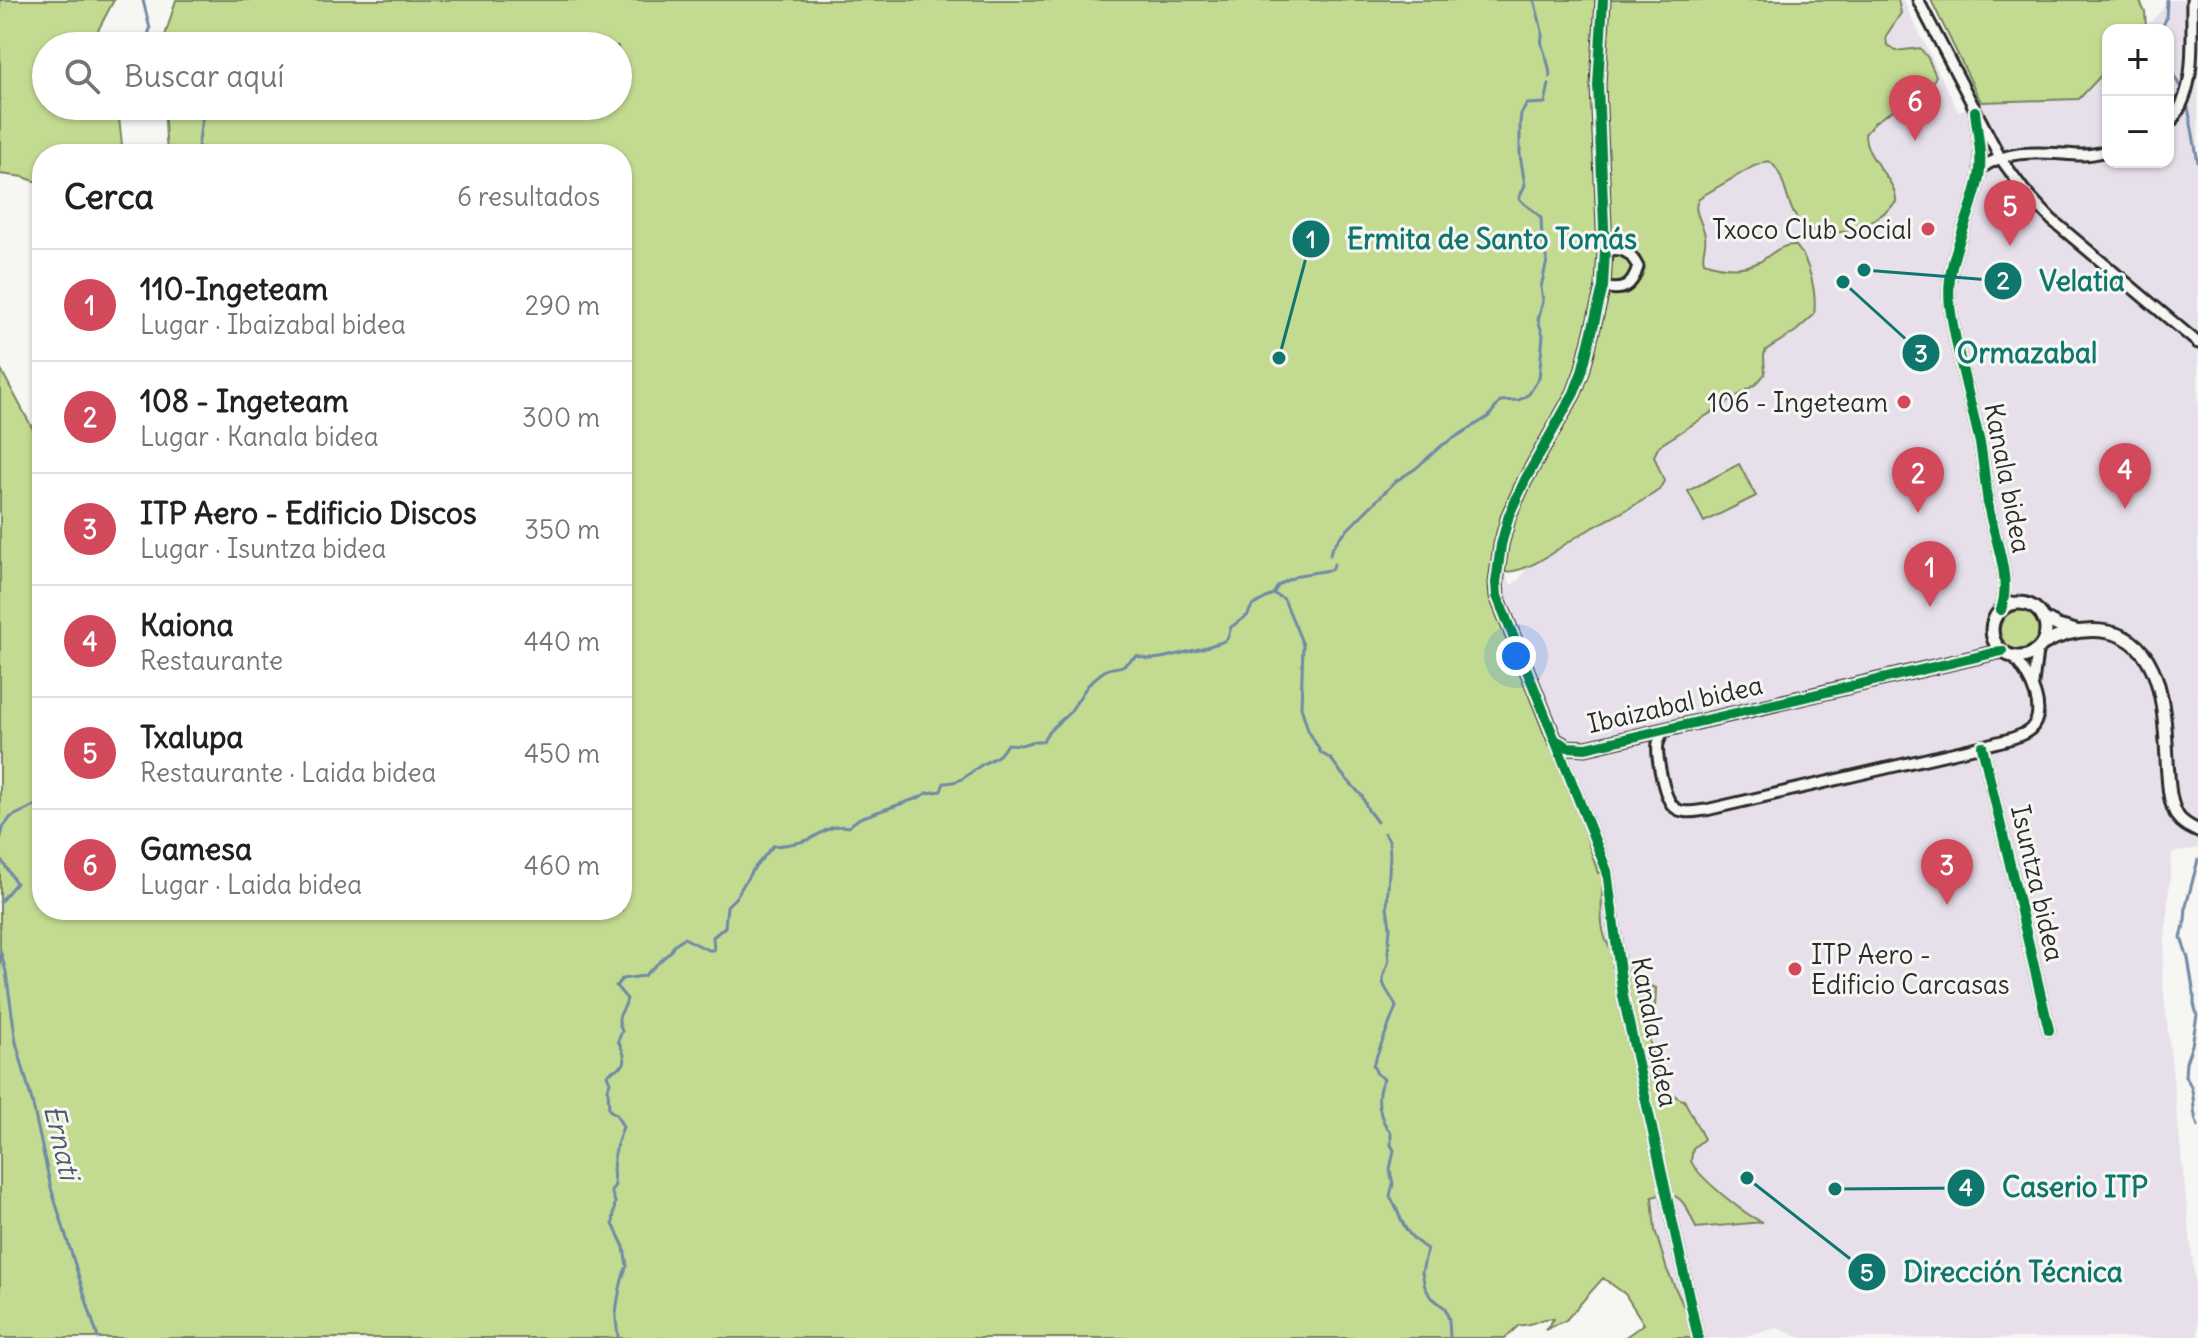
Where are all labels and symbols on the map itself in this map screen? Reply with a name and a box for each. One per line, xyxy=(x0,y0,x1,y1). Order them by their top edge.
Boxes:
pin: 6 xyxy=(1889,75,1941,141)
pin: 5 xyxy=(1984,180,2036,246)
callout: Ermita de Santo Tomás xyxy=(1291,213,1653,265)
place label: Txoco Club Social xyxy=(1712,213,1912,246)
marker: Txoco Club Social xyxy=(1919,220,1937,238)
text: Ermita de Santo Tomás xyxy=(1347,221,1637,257)
text: 1 xyxy=(1306,224,1316,254)
callout: Velatia xyxy=(1983,255,2141,307)
text: Velatia xyxy=(2039,263,2125,299)
text: 2 xyxy=(1996,265,2010,295)
callout: Ormazabal xyxy=(1901,327,2114,379)
text: Ormazabal xyxy=(1957,335,2097,371)
text: 3 xyxy=(1914,338,1928,368)
place label: 106 - Ingeteam xyxy=(1707,386,1888,419)
marker: 106 - Ingeteam xyxy=(1895,393,1913,411)
street label: Kanala bidea xyxy=(1977,400,2039,556)
pin: 4 xyxy=(2099,443,2151,509)
pin: 2 xyxy=(1892,447,1944,513)
pin: 1 xyxy=(1904,541,1956,607)
your location xyxy=(1496,636,1536,676)
street label: Ibaizabal bidea xyxy=(1584,668,1766,740)
street label: Isuntza bidea xyxy=(2004,802,2072,964)
pin: 3 xyxy=(1921,839,1973,905)
place label: ITP Aero - Edificio Carcasas xyxy=(1811,938,2010,1001)
street label: Kanala bidea xyxy=(1624,954,1686,1110)
marker: ITP Aero - Edificio Carcasas xyxy=(1786,960,1804,978)
water label: Ernati xyxy=(36,1101,89,1187)
callout: Caserio ITP xyxy=(1946,1162,2164,1214)
text: Caserio ITP xyxy=(2002,1169,2148,1205)
text: 4 xyxy=(1959,1172,1973,1202)
callout: Dirección Técnica xyxy=(1847,1246,2139,1298)
text: Dirección Técnica xyxy=(1903,1254,2123,1290)
text: 5 xyxy=(1860,1257,1874,1287)

